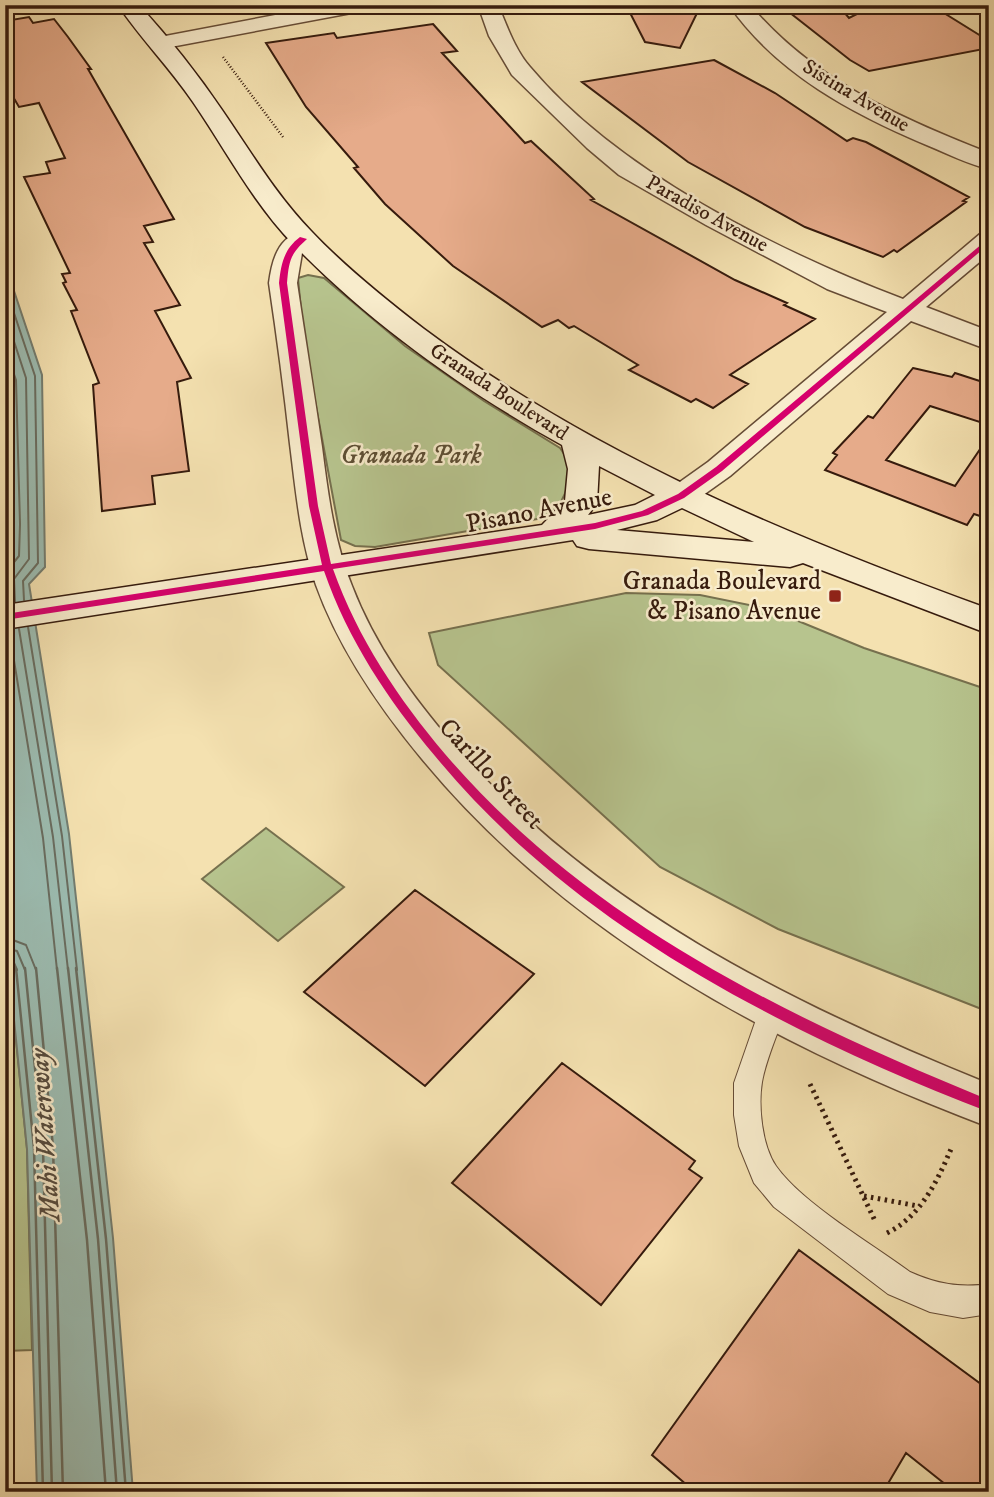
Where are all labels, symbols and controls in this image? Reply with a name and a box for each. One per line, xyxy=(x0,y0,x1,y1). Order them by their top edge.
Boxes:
street label: Sistina Avenue xyxy=(798,54,915,138)
street label: Paradiso Avenue xyxy=(641,170,773,258)
street label: Granada Boulevard xyxy=(425,337,574,447)
park label: Granada Park xyxy=(340,439,482,472)
street label: Pisano Avenue xyxy=(463,481,615,541)
place label: Granada Boulevard & Pisano Avenue xyxy=(623,565,821,628)
marker: Granada Boulevard & Pisano Avenue xyxy=(827,588,843,604)
street label: Carillo Street xyxy=(431,712,551,836)
water label: Mahi Waterway xyxy=(21,1046,69,1224)

